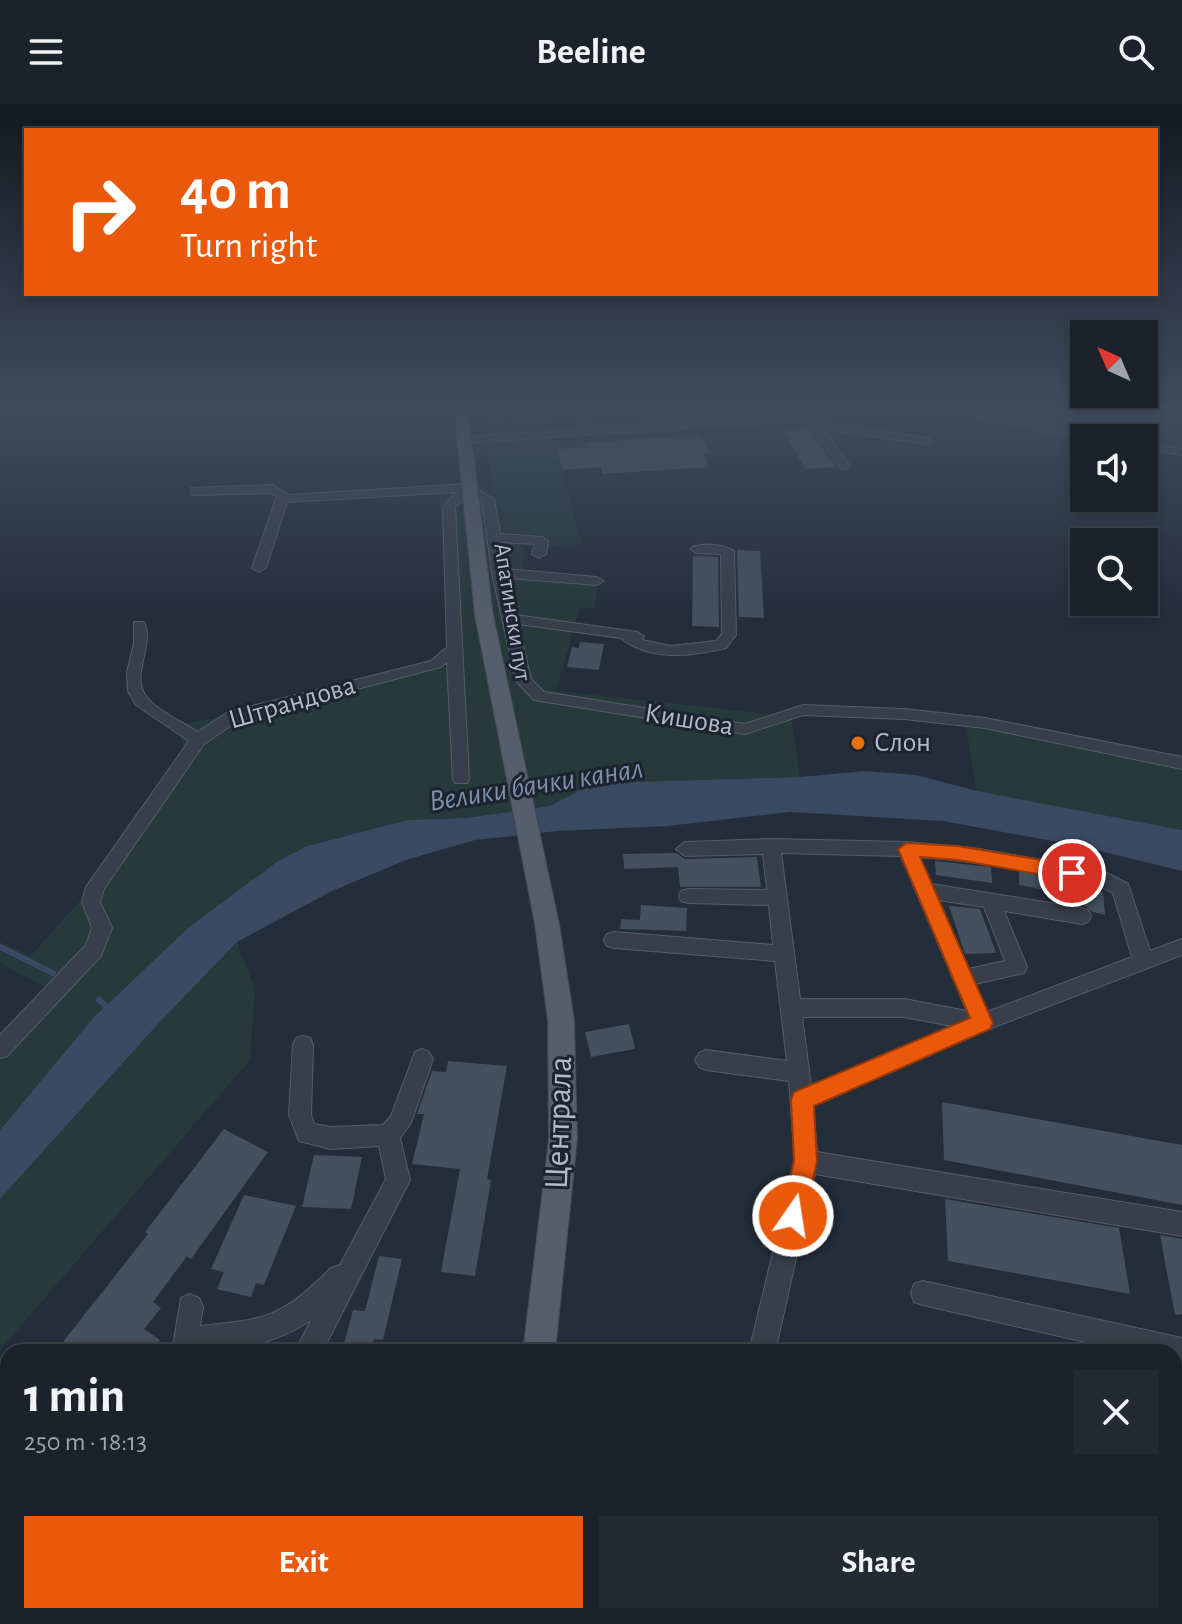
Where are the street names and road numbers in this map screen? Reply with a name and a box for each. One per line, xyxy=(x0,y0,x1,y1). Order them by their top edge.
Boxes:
street label: Апатински пут xyxy=(489,541,535,683)
street label: Штрандова xyxy=(225,671,359,734)
street label: Кишова xyxy=(643,699,736,741)
street label: Централа xyxy=(540,1056,578,1190)

